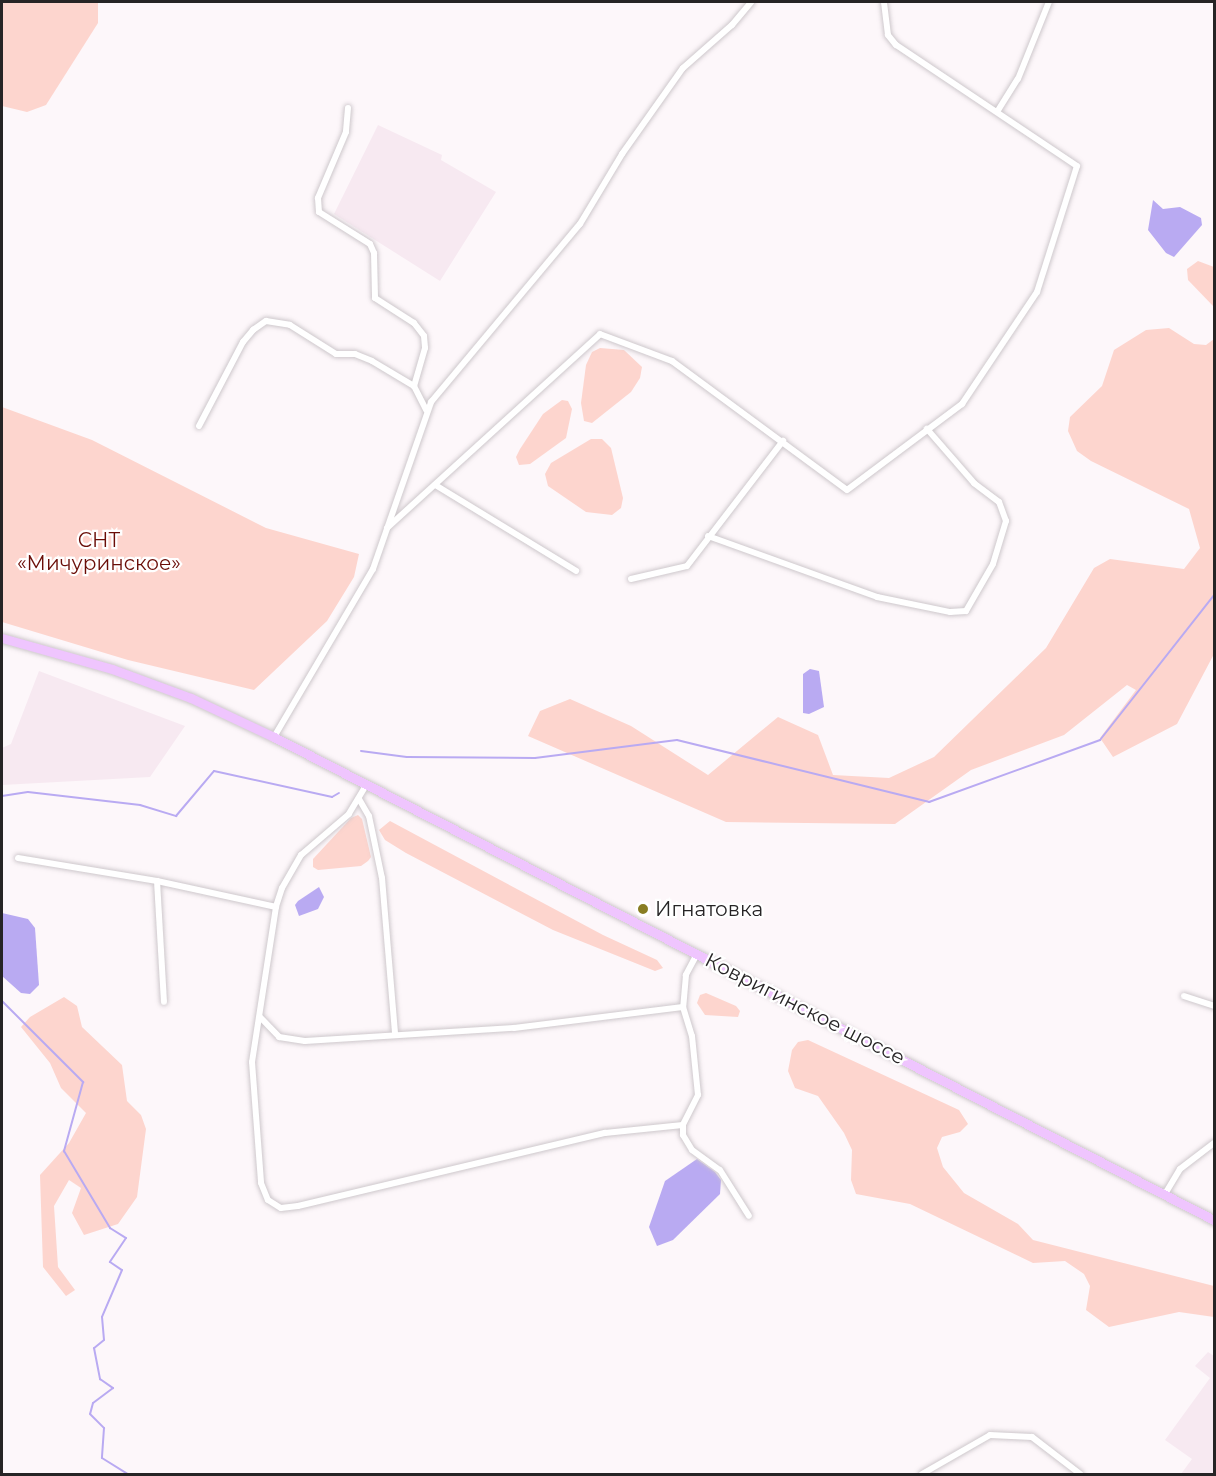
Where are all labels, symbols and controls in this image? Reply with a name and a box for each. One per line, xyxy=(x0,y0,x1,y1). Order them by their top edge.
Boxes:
park label: СНТ «Мичуринское» xyxy=(17,528,181,575)
place label: Игнатовка xyxy=(655,897,763,921)
marker: Игнатовка xyxy=(636,902,650,916)
street label: Ковригинское шоссе xyxy=(701,948,909,1070)

